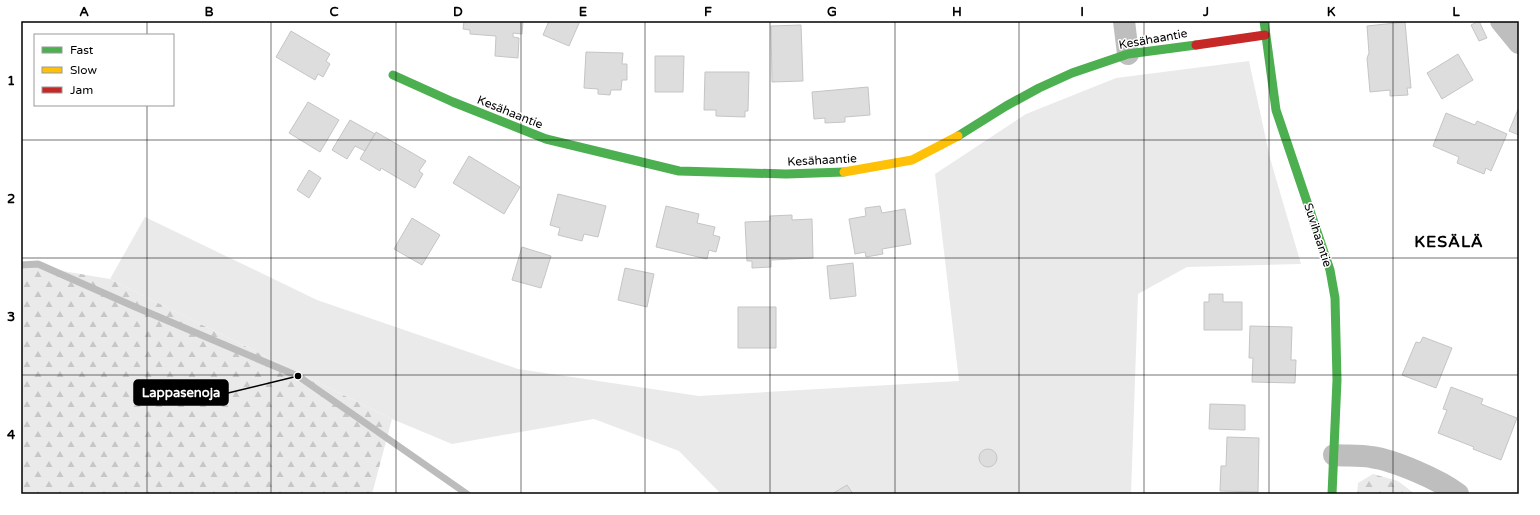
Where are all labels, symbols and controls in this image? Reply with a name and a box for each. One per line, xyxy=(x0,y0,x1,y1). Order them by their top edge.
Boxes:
text: A xyxy=(79,4,89,20)
text: B xyxy=(204,4,214,20)
text: C xyxy=(329,4,339,20)
text: D xyxy=(453,4,463,20)
text: E xyxy=(579,4,587,20)
text: F xyxy=(704,4,712,20)
text: G xyxy=(827,4,837,20)
text: H xyxy=(952,4,962,20)
text: I xyxy=(1080,4,1084,20)
text: J xyxy=(1202,4,1209,20)
text: K xyxy=(1327,4,1336,20)
text: L xyxy=(1452,4,1460,20)
street label: Kesähaantie xyxy=(1117,26,1189,52)
legend xyxy=(34,34,174,106)
text: Fast xyxy=(70,43,94,57)
text: Slow xyxy=(70,63,97,77)
text: 1 xyxy=(7,73,15,89)
text: Jam xyxy=(70,83,93,97)
street label: Kesähaantie xyxy=(475,92,545,132)
street label: Kesähaantie xyxy=(787,151,857,169)
text: 2 xyxy=(7,191,15,207)
street label: Suvihaantie xyxy=(1301,201,1335,269)
district label: KESÄLÄ xyxy=(1414,232,1484,252)
text: 3 xyxy=(7,309,15,325)
callout: Lappasenoja xyxy=(134,380,228,405)
text: Lappasenoja xyxy=(142,385,220,401)
text: 4 xyxy=(7,427,16,443)

